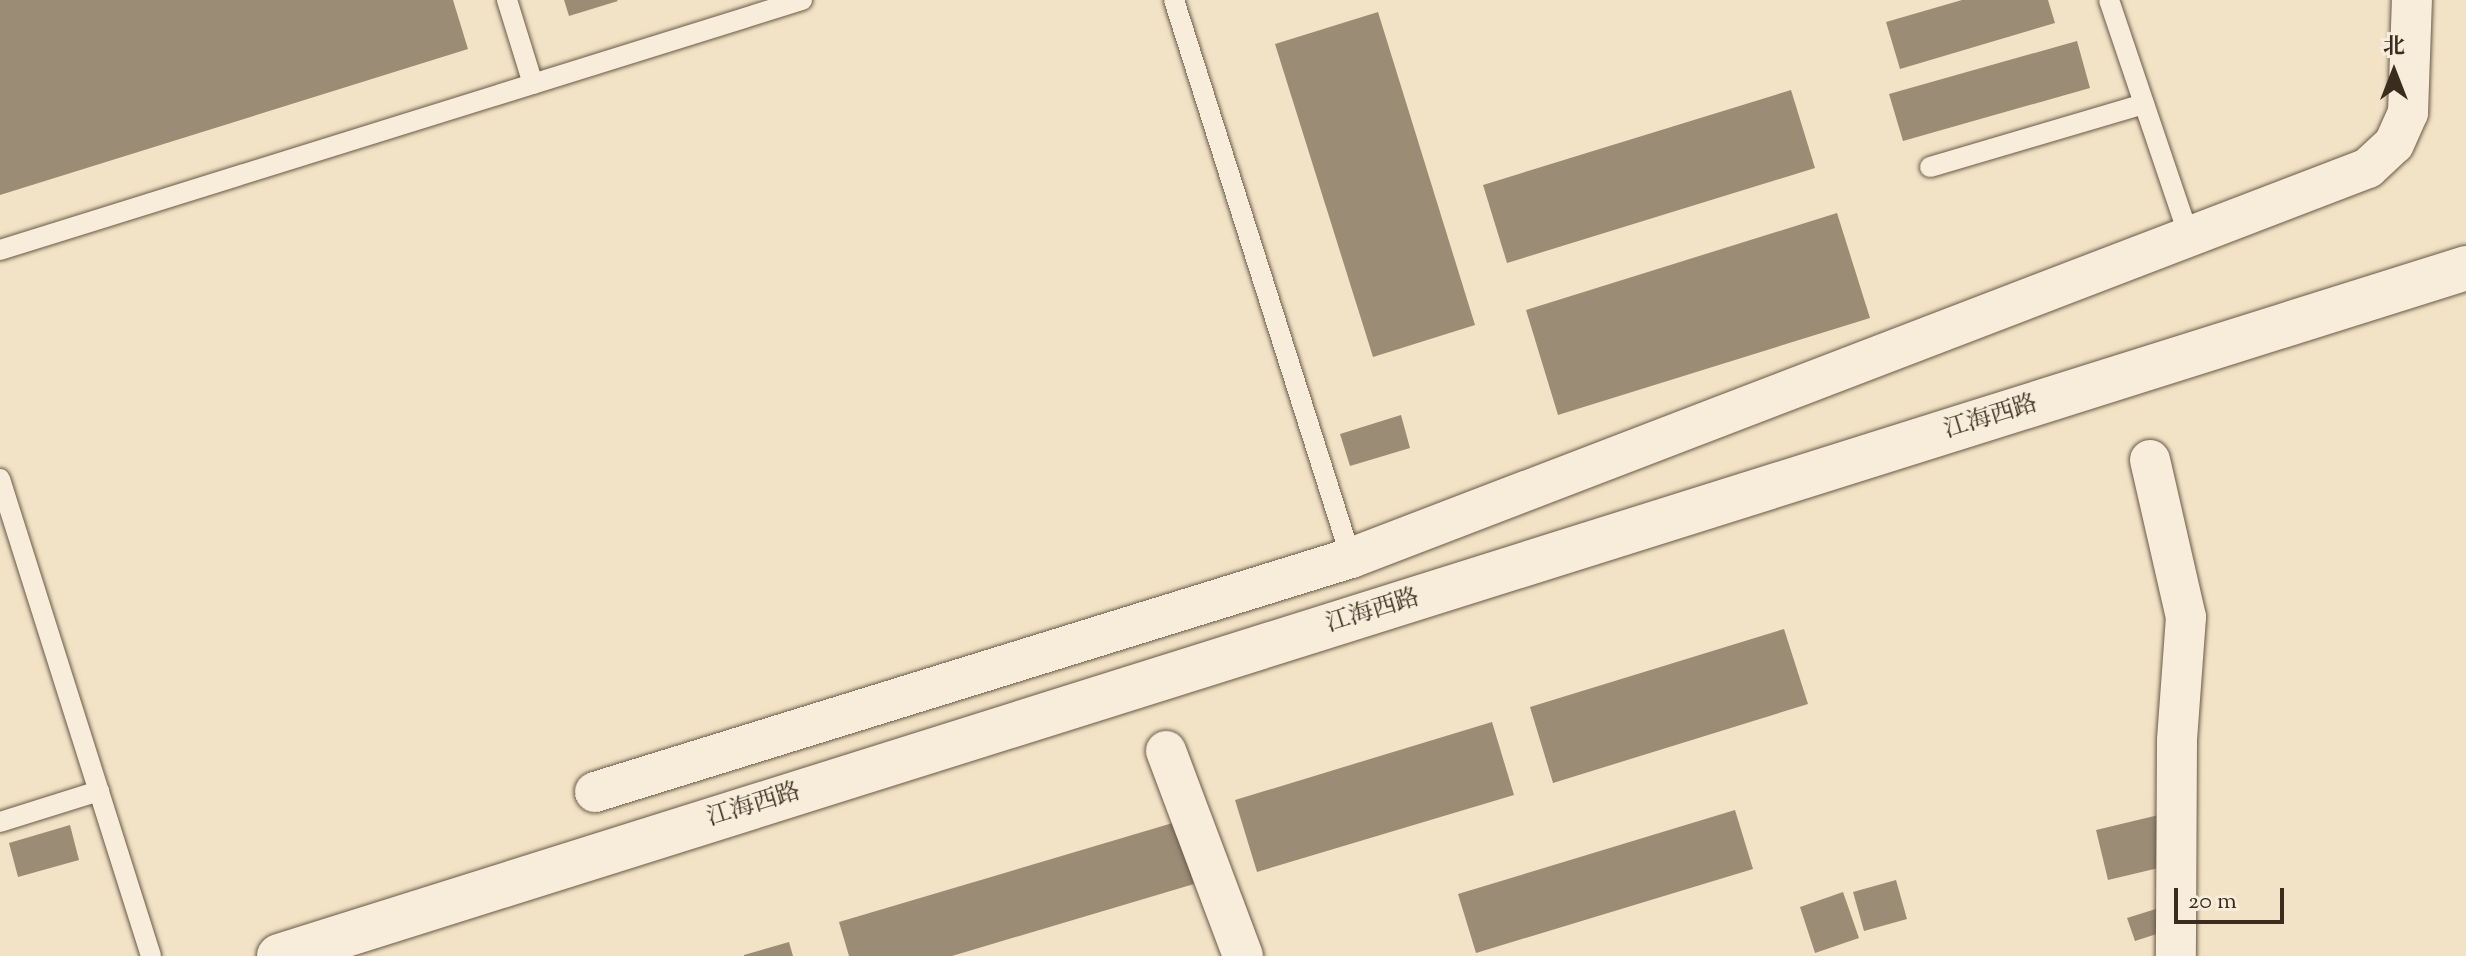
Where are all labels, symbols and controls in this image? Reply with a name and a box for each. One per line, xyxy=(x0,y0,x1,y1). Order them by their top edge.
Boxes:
north arrow xyxy=(2354,32,2434,112)
text: 北 xyxy=(2383,32,2405,64)
street label: 江海西路 xyxy=(1941,390,2041,446)
street label: 江海西路 xyxy=(1323,584,1423,640)
street label: 江海西路 xyxy=(704,778,804,834)
scale bar xyxy=(2178,872,2288,922)
text: 20 m xyxy=(2188,885,2237,919)

